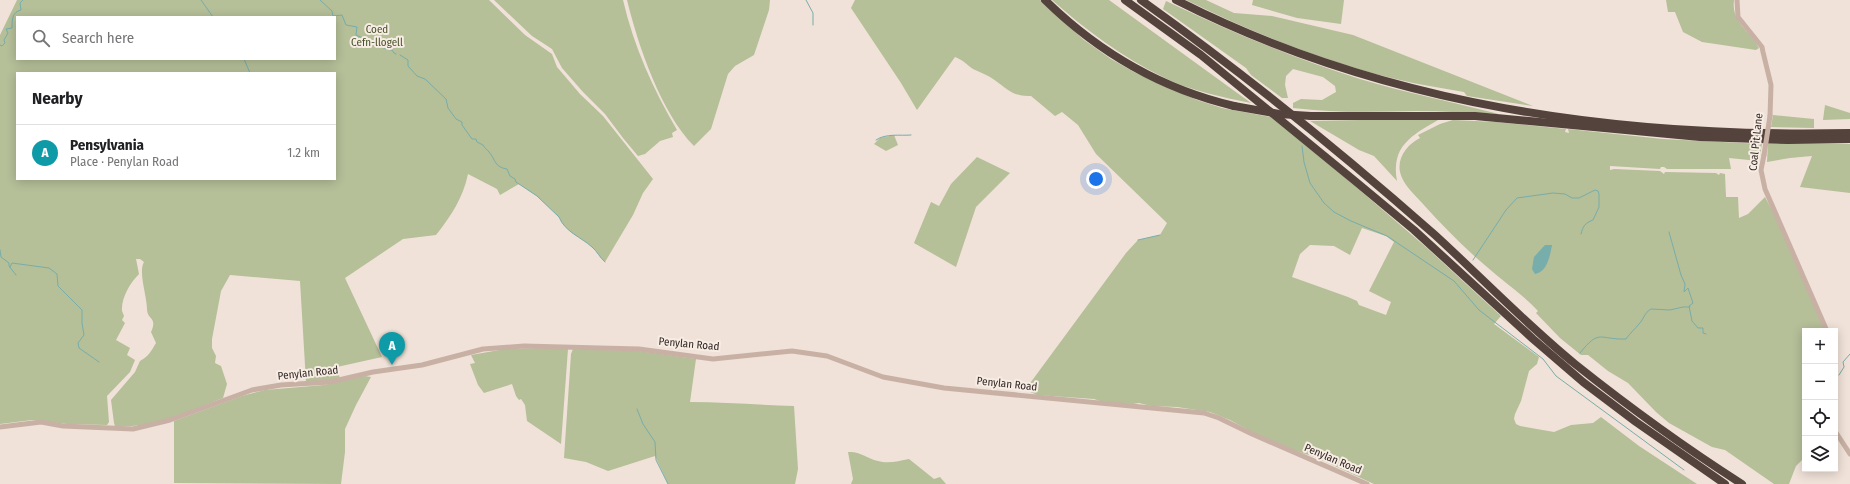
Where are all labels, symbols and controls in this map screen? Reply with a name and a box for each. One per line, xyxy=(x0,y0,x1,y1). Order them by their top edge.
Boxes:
search box xyxy=(16,16,336,60)
park label: Coed Cefn-llogell xyxy=(351,23,403,49)
icon: search xyxy=(30,27,52,49)
text: Search here xyxy=(62,29,134,47)
text: Nearby xyxy=(32,88,83,109)
street label: Coal Pit Lane xyxy=(1747,113,1765,171)
text: Pensylvania xyxy=(70,136,144,154)
text: A xyxy=(41,145,49,160)
text: 1.2 km xyxy=(287,145,320,160)
text: Place · Penylan Road xyxy=(70,154,179,169)
your location xyxy=(1086,169,1106,189)
map controls xyxy=(1802,328,1838,472)
button: + xyxy=(1802,328,1838,364)
pin: A xyxy=(379,332,405,365)
street label: Penylan Road xyxy=(658,335,720,353)
street label: Penylan Road xyxy=(277,363,339,383)
button: − xyxy=(1802,364,1838,400)
street label: Penylan Road xyxy=(976,374,1038,394)
button: locate xyxy=(1802,400,1838,436)
button: layers xyxy=(1802,436,1838,472)
street label: Penylan Road xyxy=(1302,441,1364,477)

